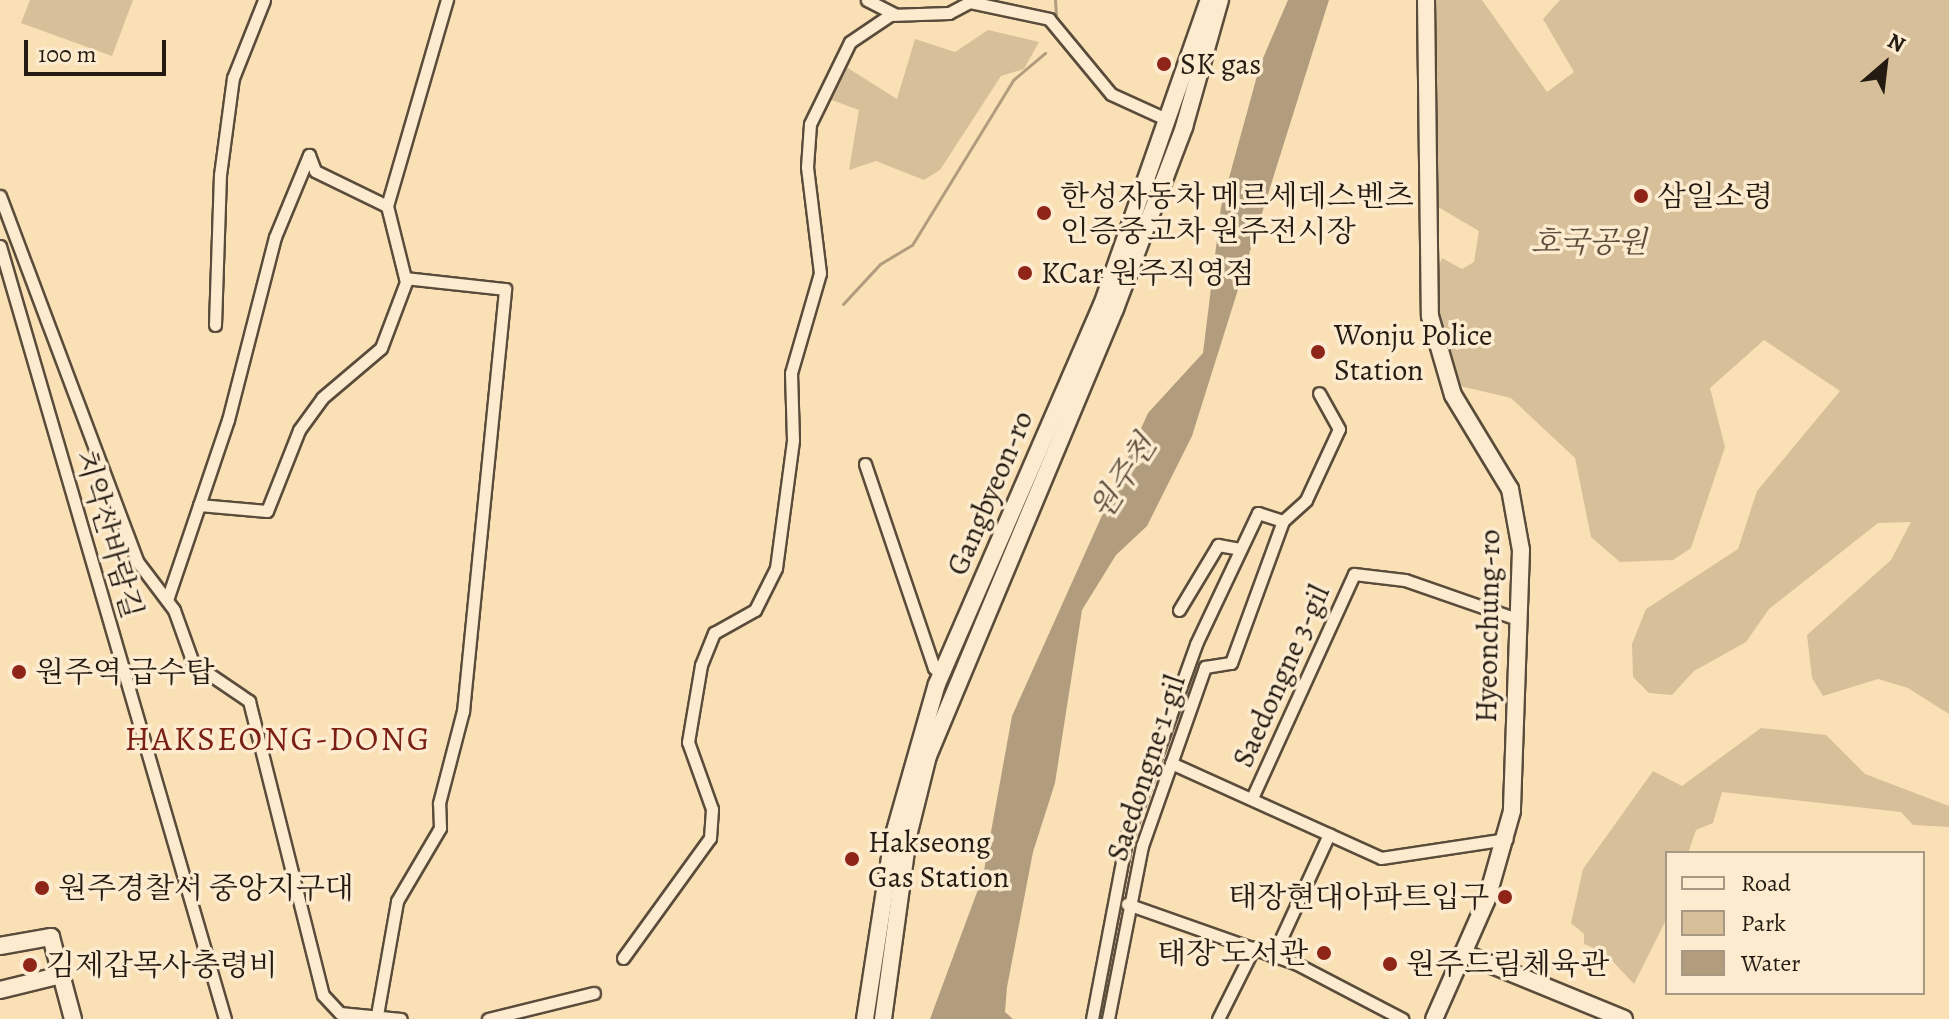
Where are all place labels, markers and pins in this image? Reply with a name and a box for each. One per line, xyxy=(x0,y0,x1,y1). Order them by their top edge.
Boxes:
place label: SK gas xyxy=(1180,46,1261,82)
marker: SK gas xyxy=(1155,55,1173,73)
place label: 한성자동차 메르세데스벤츠 인증중고차 원주전시장 xyxy=(1060,178,1414,248)
place label: 삼일소령 xyxy=(1657,178,1773,214)
marker: 삼일소령 xyxy=(1632,187,1650,205)
marker: 한성자동차 메르세데스벤츠 인증중고차 원주전시장 xyxy=(1035,204,1053,222)
place label: KCar 원주직영점 xyxy=(1041,255,1254,291)
marker: KCar 원주직영점 xyxy=(1016,264,1034,282)
place label: Wonju Police Station xyxy=(1334,317,1492,388)
marker: Wonju Police Station xyxy=(1309,343,1327,361)
place label: 원주역 급수탑 xyxy=(35,654,215,690)
marker: 원주역 급수탑 xyxy=(10,663,28,681)
place label: Hakseong Gas Station xyxy=(868,824,1009,894)
marker: Hakseong Gas Station xyxy=(843,850,861,868)
place label: 원주경찰서 중앙지구대 xyxy=(58,870,354,906)
marker: 원주경찰서 중앙지구대 xyxy=(33,879,51,897)
place label: 태장현대아파트입구 xyxy=(1228,879,1489,915)
marker: 태장현대아파트입구 xyxy=(1496,888,1514,906)
place label: 태장 도서관 xyxy=(1157,935,1308,971)
marker: 태장 도서관 xyxy=(1315,944,1333,962)
place label: 원주드림체육관 xyxy=(1406,946,1609,982)
place label: 김제갑목사충령비 xyxy=(46,947,278,983)
marker: 원주드림체육관 xyxy=(1381,955,1399,973)
marker: 김제갑목사충령비 xyxy=(21,956,39,974)

